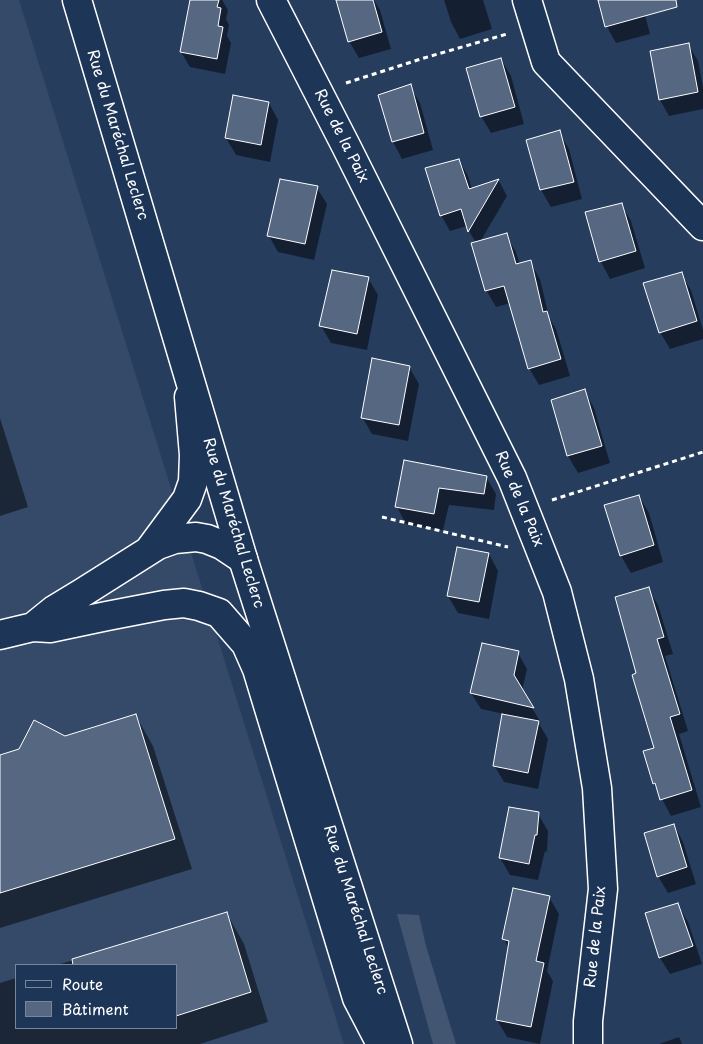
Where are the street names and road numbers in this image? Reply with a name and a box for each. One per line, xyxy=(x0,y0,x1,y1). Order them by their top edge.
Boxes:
street label: Rue du Maréchal Leclerc xyxy=(83,48,151,222)
street label: Rue de la Paix xyxy=(310,86,372,186)
street label: Rue du Maréchal Leclerc xyxy=(199,436,267,610)
street label: Rue de la Paix xyxy=(491,448,547,550)
street label: Rue du Maréchal Leclerc xyxy=(319,823,391,997)
street label: Rue de la Paix xyxy=(582,885,610,989)

